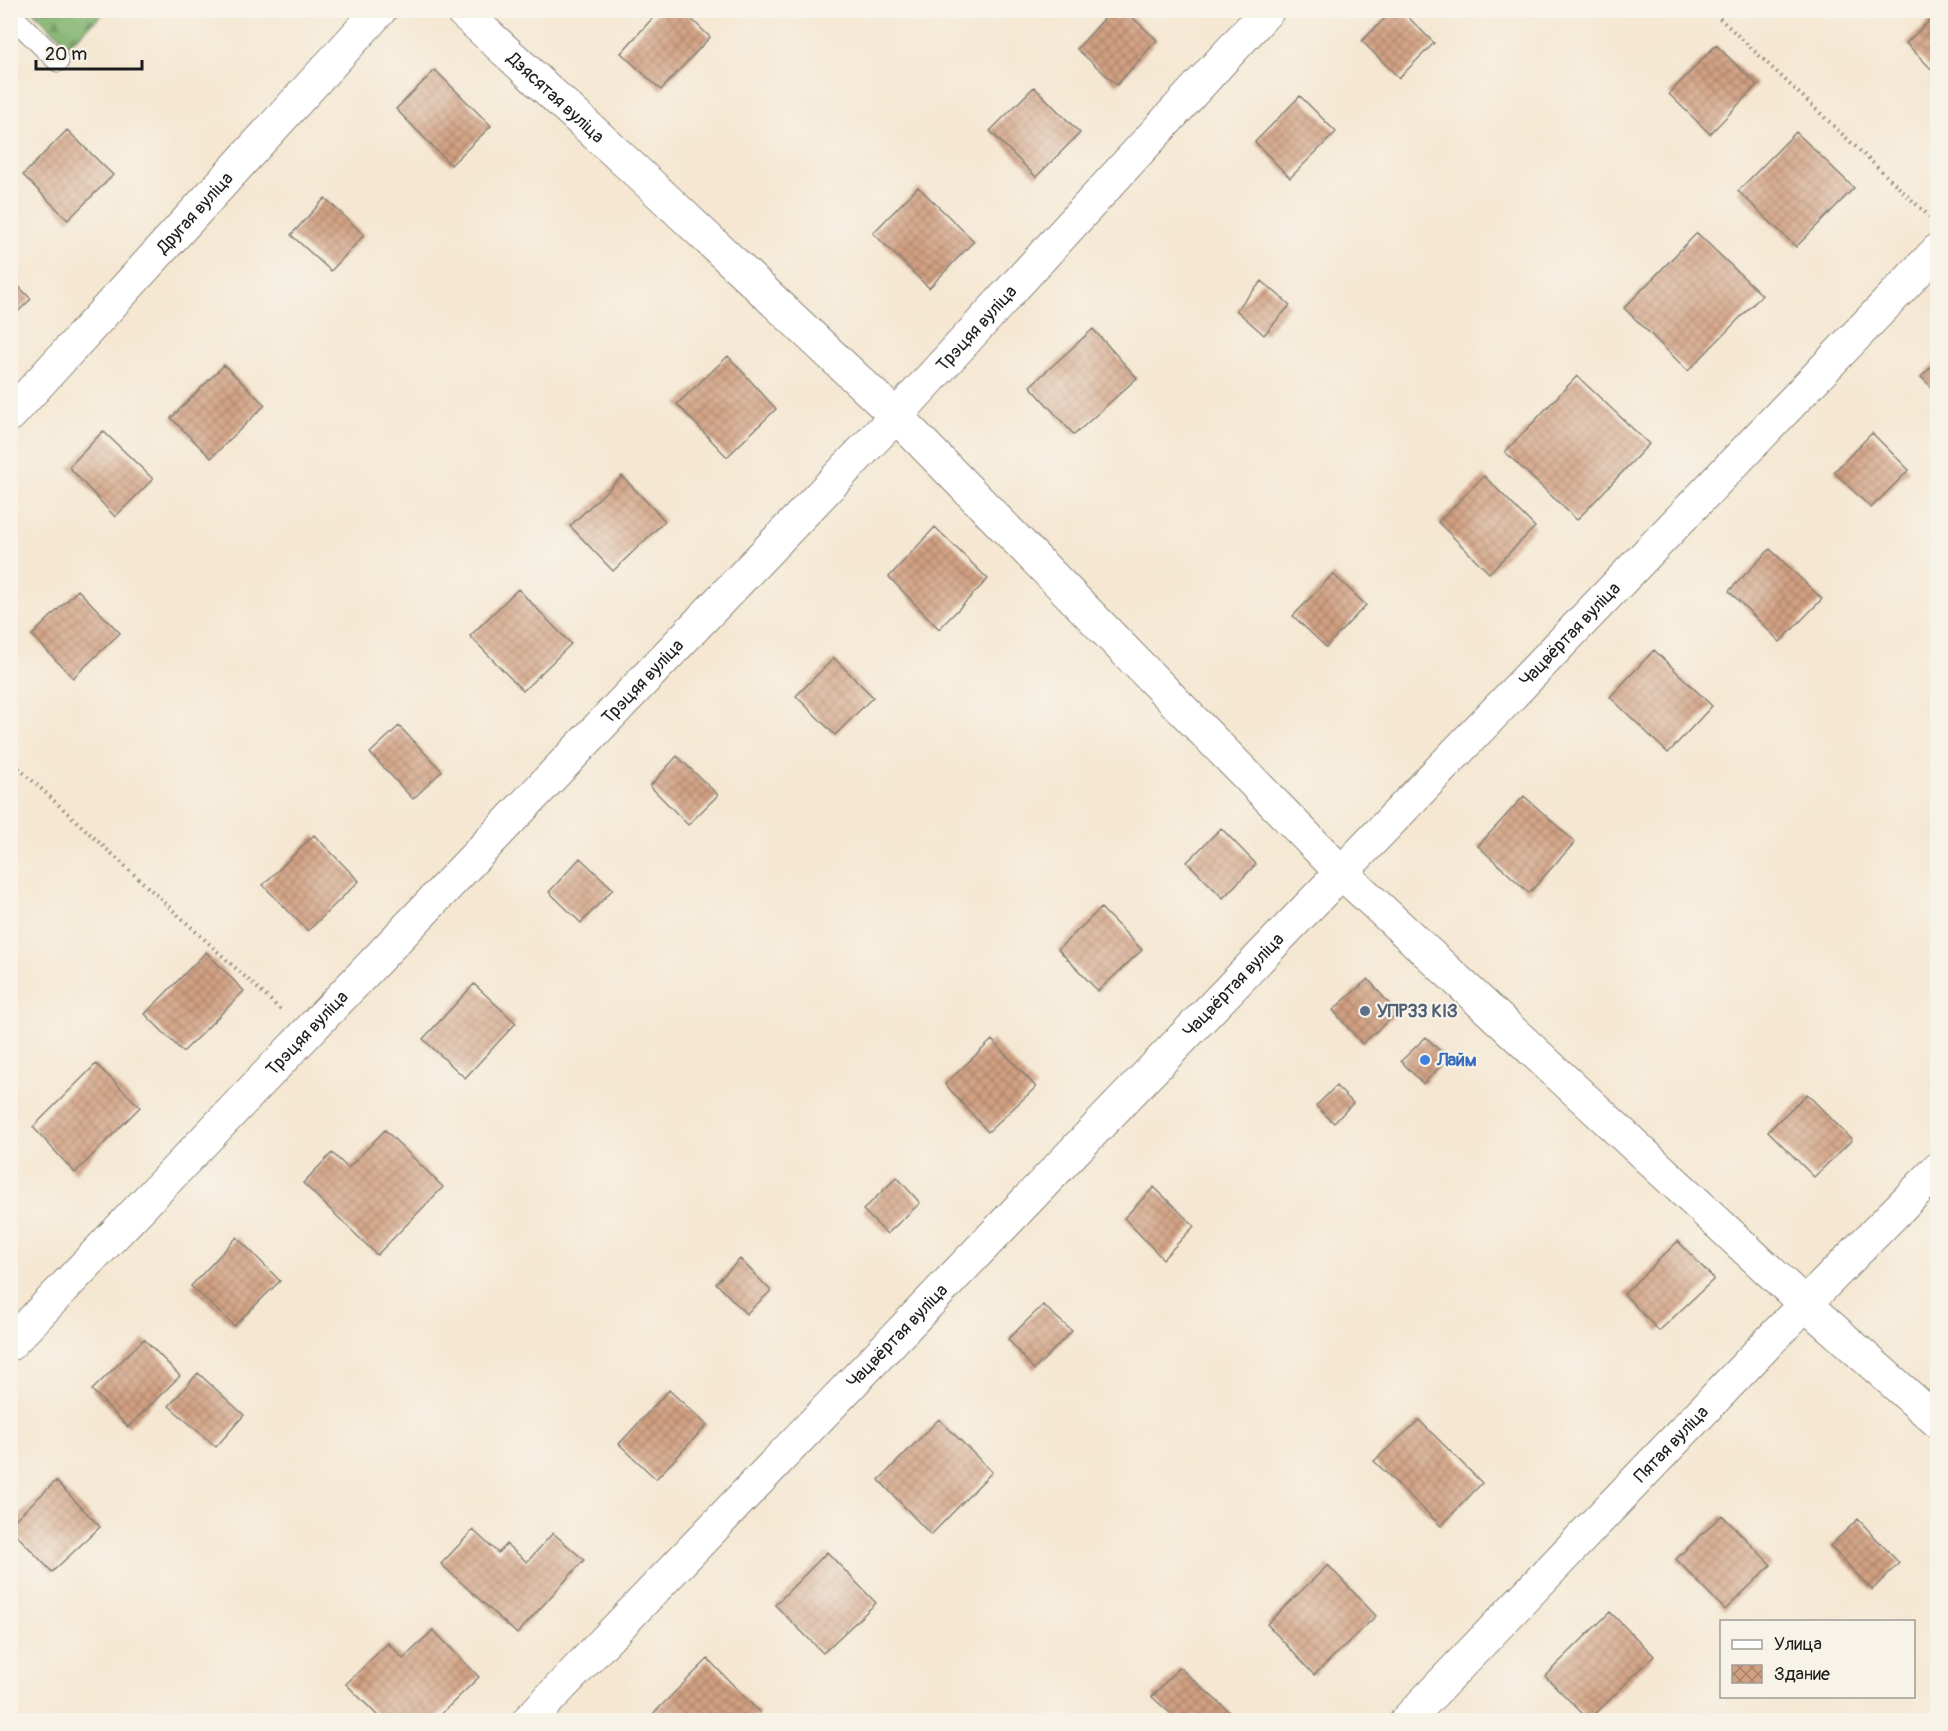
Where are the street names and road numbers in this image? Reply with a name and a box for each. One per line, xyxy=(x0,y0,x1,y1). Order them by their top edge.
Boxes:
street label: Дзясятая вуліца xyxy=(502,46,609,148)
street label: Другая вуліца xyxy=(151,167,238,259)
street label: Трэцяя вуліца xyxy=(931,280,1022,376)
street label: Чацвёртая вуліца xyxy=(1514,577,1625,691)
street label: Трэцяя вуліца xyxy=(597,634,689,729)
street label: Чацвёртая вуліца xyxy=(1178,928,1289,1042)
street label: Трэцяя вуліца xyxy=(261,986,353,1080)
street label: Чацвёртая вуліца xyxy=(842,1279,953,1393)
street label: Пятая вуліца xyxy=(1629,1401,1713,1487)

